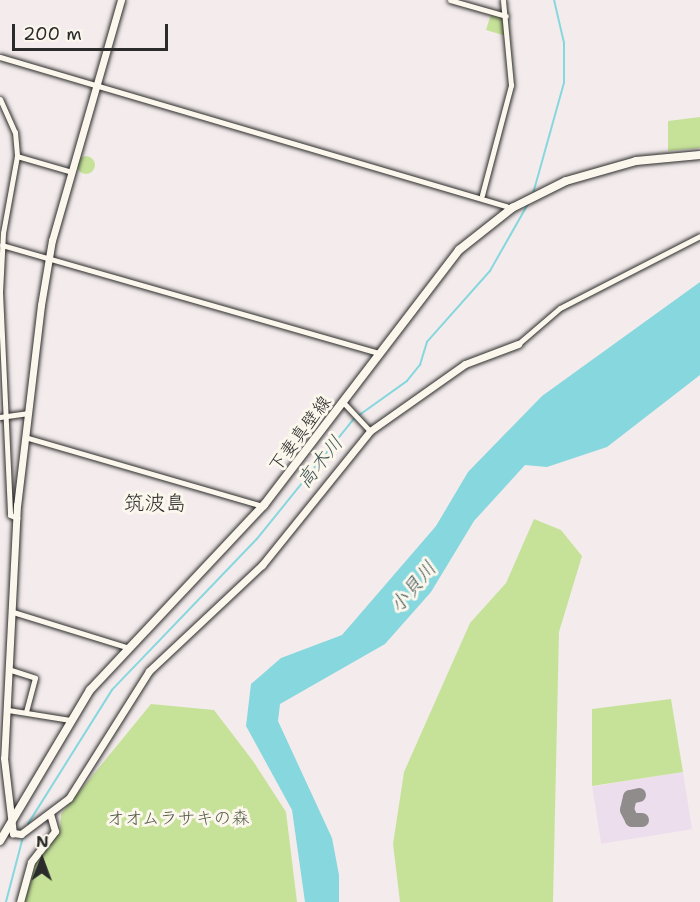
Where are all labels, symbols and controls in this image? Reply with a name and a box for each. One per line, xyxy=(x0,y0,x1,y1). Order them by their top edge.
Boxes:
scale bar xyxy=(15,12,171,50)
text: 200 m xyxy=(23,22,82,46)
street label: 下妻真壁線 xyxy=(264,392,336,476)
water label: 高木川 xyxy=(292,431,348,493)
district label: 筑波島 xyxy=(124,490,186,516)
water label: 小貝川 xyxy=(385,556,441,618)
park label: オオムラサキの森 xyxy=(106,807,250,829)
north arrow xyxy=(12,830,72,890)
text: N xyxy=(36,831,49,852)

